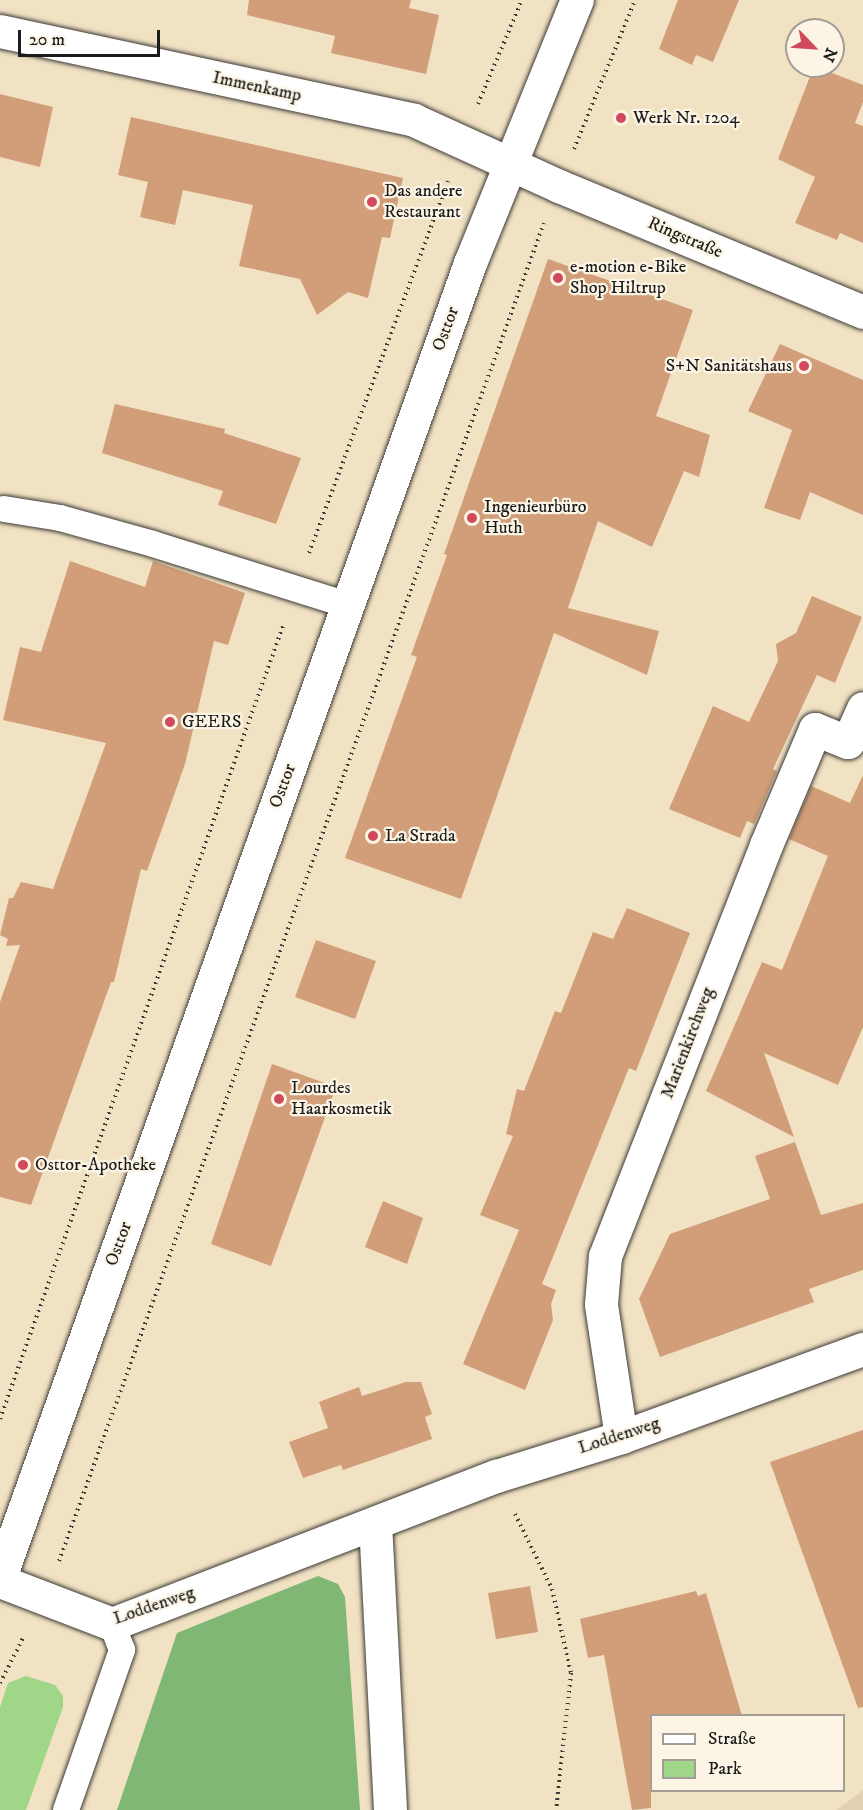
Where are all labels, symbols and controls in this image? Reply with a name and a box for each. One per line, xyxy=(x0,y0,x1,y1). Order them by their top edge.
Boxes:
scale bar xyxy=(21,18,164,56)
north arrow xyxy=(785,18,845,78)
text: 20 m xyxy=(29,29,65,51)
text: N xyxy=(818,45,841,65)
street label: Immenkamp xyxy=(211,67,303,107)
place label: Werk Nr. 1204 xyxy=(633,107,740,129)
marker: Werk Nr. 1204 xyxy=(614,111,628,125)
place label: Das andere Restaurant xyxy=(384,181,463,224)
marker: Das andere Restaurant xyxy=(365,195,379,209)
street label: Ringstraße xyxy=(644,213,726,263)
place label: e-motion e-Bike Shop Hiltrup xyxy=(570,257,686,300)
marker: e-motion e-Bike Shop Hiltrup xyxy=(551,271,565,285)
street label: Osttor xyxy=(428,304,464,354)
place label: S+N Sanitätshaus xyxy=(666,355,792,377)
marker: S+N Sanitätshaus xyxy=(797,359,811,373)
place label: Ingenieurbüro Huth xyxy=(484,497,586,540)
marker: Ingenieurbüro Huth xyxy=(465,511,479,525)
place label: GEERS xyxy=(182,711,241,733)
marker: GEERS xyxy=(163,715,177,729)
street label: Osttor xyxy=(265,761,301,811)
place label: La Strada xyxy=(385,825,456,847)
marker: La Strada xyxy=(366,829,380,843)
street label: Marienkirchweg xyxy=(657,984,719,1102)
place label: Lourdes Haarkosmetik xyxy=(291,1078,392,1120)
marker: Lourdes Haarkosmetik xyxy=(272,1092,286,1106)
place label: Osttor-Apotheke xyxy=(35,1154,156,1176)
marker: Osttor-Apotheke xyxy=(16,1158,30,1172)
street label: Osttor xyxy=(101,1219,137,1269)
street label: Loddenweg xyxy=(576,1413,662,1459)
street label: Loddenweg xyxy=(111,1582,197,1630)
legend xyxy=(650,1714,845,1792)
text: Straße xyxy=(708,1728,756,1750)
text: Park xyxy=(708,1758,742,1780)

